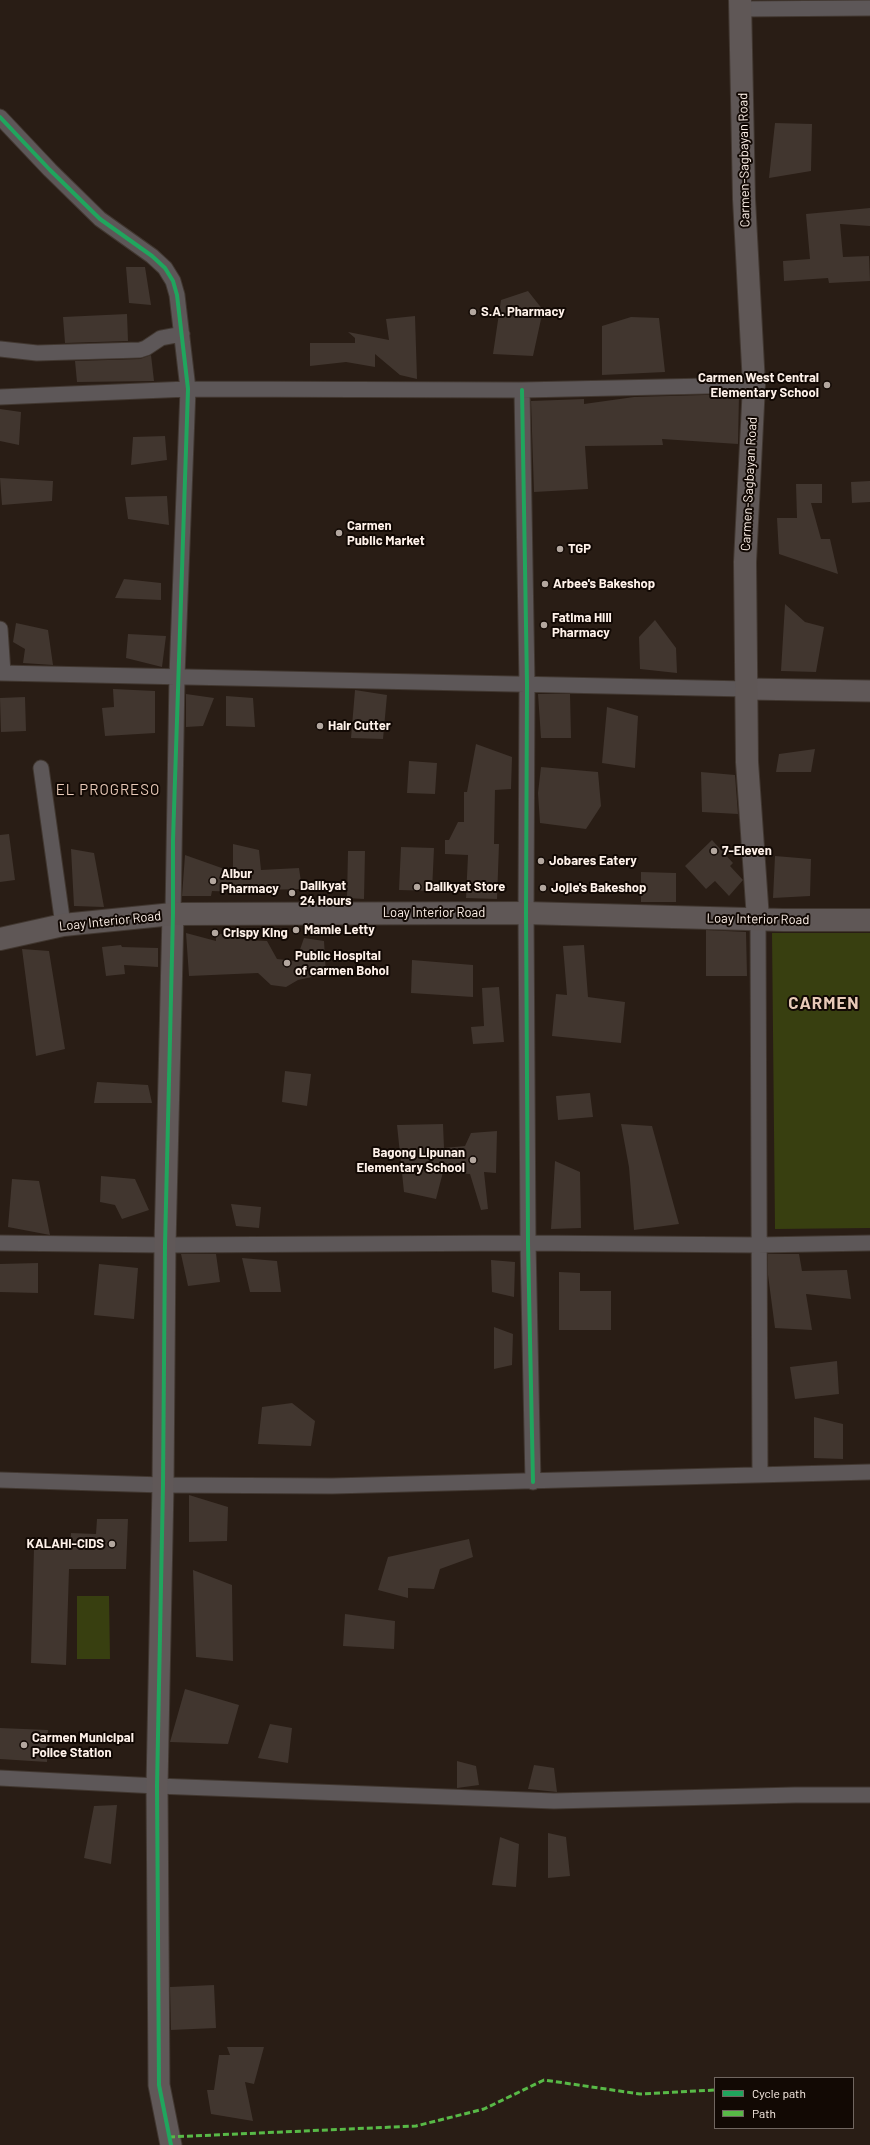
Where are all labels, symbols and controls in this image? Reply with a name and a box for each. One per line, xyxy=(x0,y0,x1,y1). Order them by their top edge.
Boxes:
street label: Carmen-Sagbayan Road xyxy=(735,93,753,227)
place label: S.A. Pharmacy xyxy=(481,304,565,320)
marker: S.A. Pharmacy xyxy=(468,307,478,317)
place label: Carmen West Central Elementary School xyxy=(698,370,819,401)
marker: Carmen West Central Elementary School xyxy=(822,380,832,390)
street label: Carmen-Sagbayan Road xyxy=(738,416,760,552)
place label: Carmen Public Market xyxy=(347,518,425,549)
marker: Carmen Public Market xyxy=(334,528,344,538)
place label: TGP xyxy=(568,541,591,557)
marker: TGP xyxy=(555,544,565,554)
place label: Arbee's Bakeshop xyxy=(553,576,655,592)
marker: Arbee's Bakeshop xyxy=(540,579,550,589)
place label: Fatima Hill Pharmacy xyxy=(552,610,612,641)
marker: Fatima Hill Pharmacy xyxy=(539,620,549,630)
place label: Hair Cutter xyxy=(328,718,391,734)
marker: Hair Cutter xyxy=(315,721,325,731)
district label: EL PROGRESO xyxy=(56,781,160,799)
place label: 7-Eleven xyxy=(722,843,772,859)
marker: 7-Eleven xyxy=(709,846,719,856)
place label: Jobares Eatery xyxy=(549,853,637,869)
marker: Jobares Eatery xyxy=(536,856,546,866)
place label: Albur Pharmacy xyxy=(221,866,279,897)
marker: Albur Pharmacy xyxy=(208,876,218,886)
place label: Dalikyat 24 Hours xyxy=(300,878,352,909)
place label: Dalikyat Store xyxy=(425,879,505,895)
place label: Jojie's Bakeshop xyxy=(551,880,646,896)
marker: Dalikyat Store xyxy=(412,882,422,892)
marker: Jojie's Bakeshop xyxy=(538,883,548,893)
marker: Dalikyat 24 Hours xyxy=(287,888,297,898)
street label: Loay Interior Road xyxy=(383,905,485,921)
street label: Loay Interior Road xyxy=(58,908,162,934)
street label: Loay Interior Road xyxy=(707,910,809,928)
place label: Mamie Letty xyxy=(304,922,375,938)
place label: Crispy King xyxy=(223,925,288,941)
marker: Mamie Letty xyxy=(291,925,301,935)
marker: Crispy King xyxy=(210,928,220,938)
place label: Public Hospital of carmen Bohol xyxy=(295,948,389,979)
marker: Public Hospital of carmen Bohol xyxy=(282,958,292,968)
district label: CARMEN xyxy=(788,993,860,1013)
place label: Bagong Lipunan Elementary School xyxy=(357,1145,465,1176)
marker: Bagong Lipunan Elementary School xyxy=(468,1155,478,1165)
place label: KALAHI-CIDS xyxy=(27,1536,104,1552)
marker: KALAHI-CIDS xyxy=(107,1539,117,1549)
place label: Carmen Municipal Police Station xyxy=(32,1730,134,1761)
marker: Carmen Municipal Police Station xyxy=(19,1740,29,1750)
legend xyxy=(714,2077,854,2129)
text: Cycle path xyxy=(752,2086,806,2100)
text: Path xyxy=(752,2106,776,2120)

